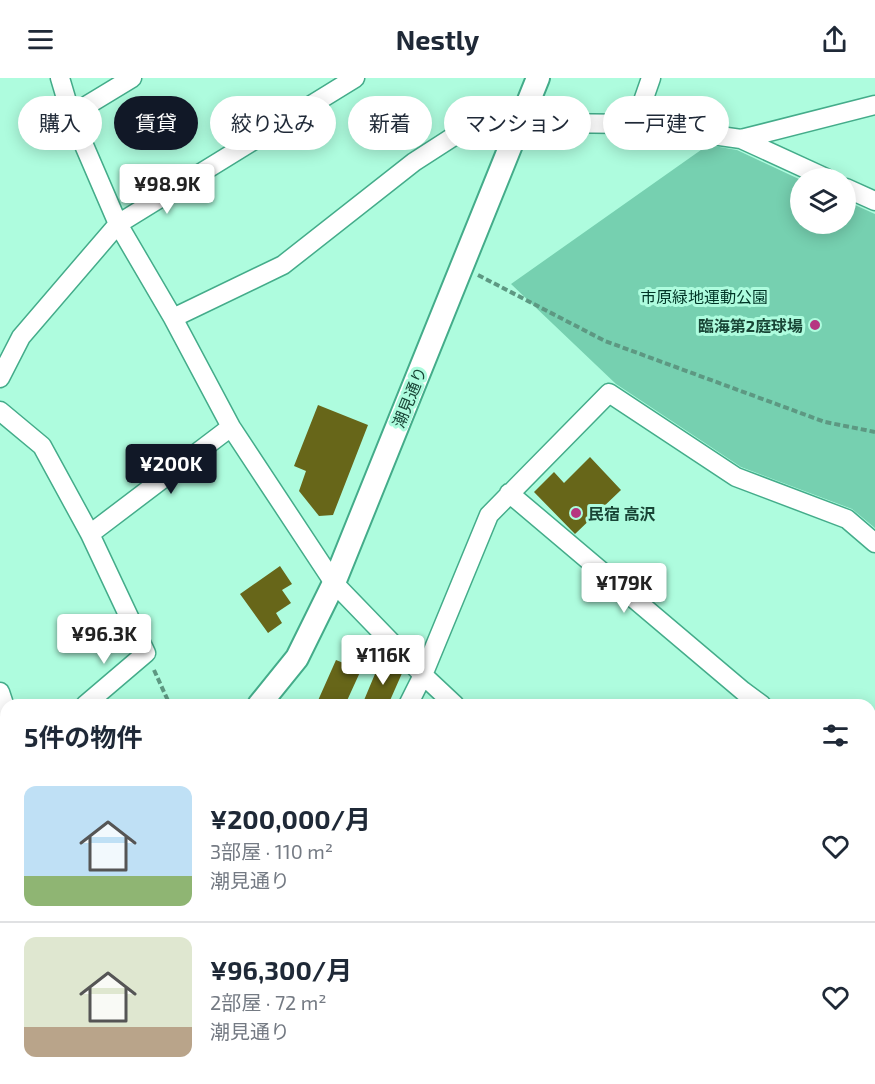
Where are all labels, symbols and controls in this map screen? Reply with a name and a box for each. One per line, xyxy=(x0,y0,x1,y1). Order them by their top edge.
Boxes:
icon: menu xyxy=(24,23,57,56)
text: Nestly xyxy=(396,23,479,55)
icon: share xyxy=(818,23,851,56)
chip: 購入 xyxy=(18,96,102,150)
chip: 賃貸 xyxy=(114,96,198,150)
chip: 絞り込み xyxy=(210,96,336,150)
chip: 新着 xyxy=(348,96,432,150)
chip: マンション xyxy=(444,96,591,150)
chip: 一戸建て xyxy=(603,96,729,150)
pin: ¥98.9K xyxy=(118,164,216,215)
map controls xyxy=(790,168,856,234)
button: layers xyxy=(790,168,856,234)
text: ¥98.9K xyxy=(134,171,200,195)
park label: 市原緑地運動公園 xyxy=(640,287,768,306)
place label: 臨海第2庭球場 xyxy=(698,316,803,335)
marker: 臨海第2庭球場 xyxy=(808,318,822,332)
street label: 潮見通り xyxy=(388,364,430,430)
pin: ¥200K xyxy=(129,444,213,495)
text: ¥200K xyxy=(140,451,202,475)
place label: 民宿 高沢 xyxy=(588,504,655,523)
marker: 民宿 高沢 xyxy=(569,506,583,520)
pin: ¥179K xyxy=(582,563,666,614)
text: ¥179K xyxy=(596,570,652,594)
pin: ¥96.3K xyxy=(55,614,153,665)
text: ¥96.3K xyxy=(71,621,137,645)
pin: ¥116K xyxy=(341,635,425,686)
text: ¥116K xyxy=(355,642,411,666)
icon: filters xyxy=(819,719,852,752)
text: 5件の物件 xyxy=(24,721,142,752)
text: ¥200,000/月 xyxy=(210,803,371,834)
icon: home xyxy=(72,810,144,882)
icon: heart xyxy=(819,830,852,863)
text: 3部屋 · 110 m² xyxy=(210,839,333,863)
text: 潮見通り xyxy=(210,868,290,892)
text: ¥96,300/月 xyxy=(210,954,352,985)
icon: home xyxy=(72,961,144,1033)
icon: heart xyxy=(819,981,852,1014)
text: 2部屋 · 72 m² xyxy=(210,990,327,1014)
text: 潮見通り xyxy=(210,1019,290,1043)

